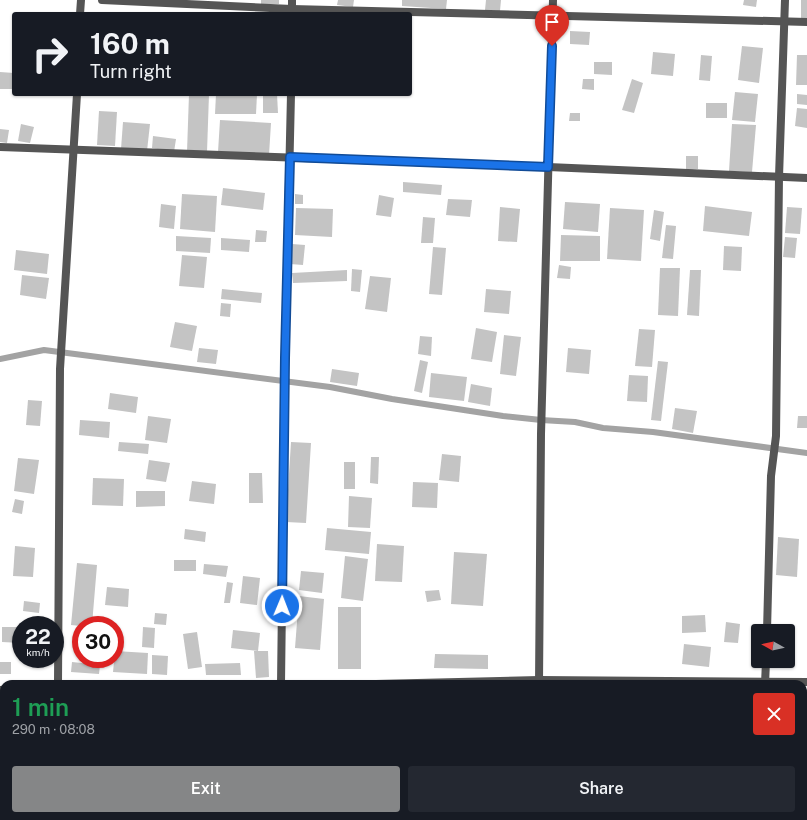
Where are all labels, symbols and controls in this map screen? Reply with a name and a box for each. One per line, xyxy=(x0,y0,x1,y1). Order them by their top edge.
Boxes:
pin xyxy=(535,5,569,46)
icon: arrive xyxy=(541,11,563,33)
text: 160 m xyxy=(90,27,170,60)
icon: right xyxy=(24,28,76,80)
text: Turn right xyxy=(90,61,172,82)
position arrow xyxy=(261,585,303,627)
speed limit sign: 30 xyxy=(72,616,124,668)
north arrow xyxy=(751,624,795,668)
map controls xyxy=(751,624,795,668)
text: 22 xyxy=(25,625,51,649)
text: km/h xyxy=(26,646,50,658)
text: 1 min xyxy=(12,693,69,721)
button: close xyxy=(753,693,795,735)
text: 290 m · 08:08 xyxy=(12,722,95,737)
button: Exit xyxy=(12,766,400,812)
button: Share xyxy=(408,766,795,812)

